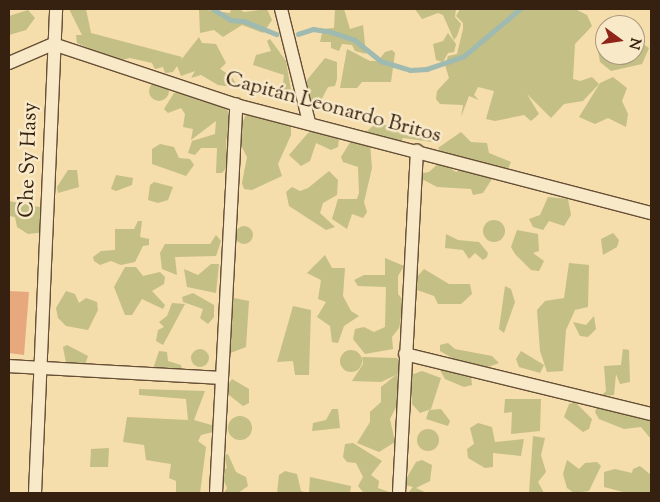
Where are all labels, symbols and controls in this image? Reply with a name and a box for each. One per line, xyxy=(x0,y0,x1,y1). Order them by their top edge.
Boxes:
north arrow xyxy=(595,15,645,65)
text: N xyxy=(623,36,645,51)
street label: Capitán Leonardo Britos xyxy=(222,67,444,149)
street label: Che Sy Hasy xyxy=(14,102,44,218)

